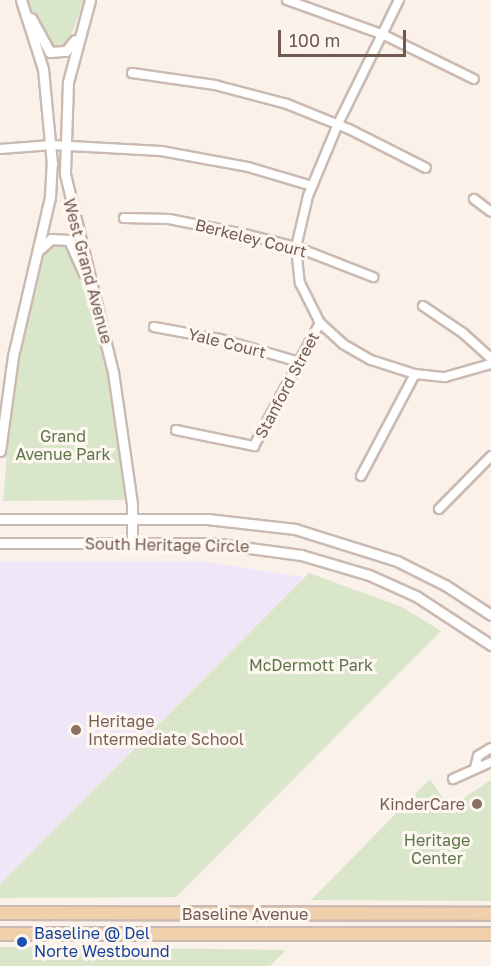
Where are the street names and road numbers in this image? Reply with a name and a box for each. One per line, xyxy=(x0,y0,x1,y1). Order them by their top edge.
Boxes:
street label: West Grand Avenue xyxy=(59,196,117,346)
street label: Berkeley Court xyxy=(193,215,309,261)
street label: Yale Court xyxy=(186,324,268,362)
street label: Stanford Street xyxy=(251,329,323,441)
street label: South Heritage Circle xyxy=(85,534,249,556)
street label: Baseline Avenue xyxy=(182,904,308,924)

